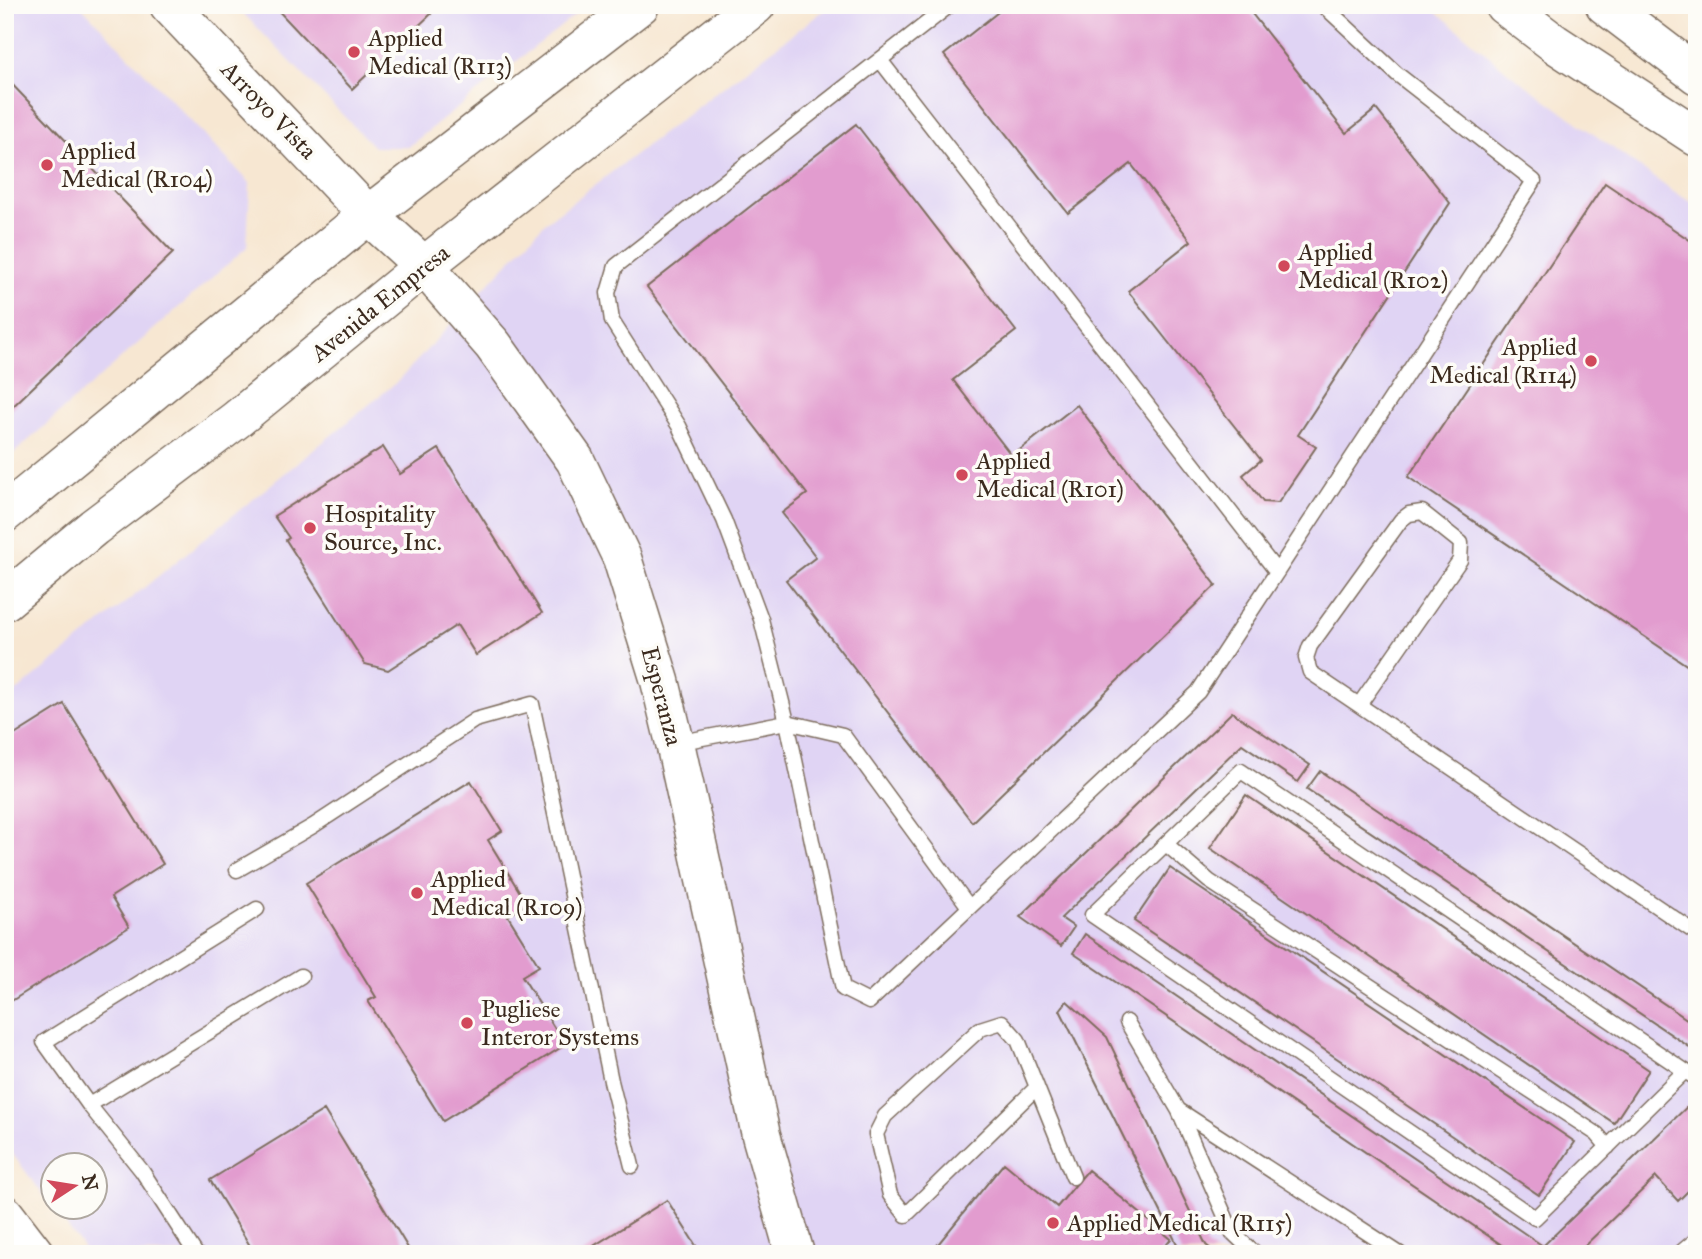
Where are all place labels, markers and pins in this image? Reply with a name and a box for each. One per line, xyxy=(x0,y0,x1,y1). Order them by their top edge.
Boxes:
place label: Applied Medical (R113) xyxy=(367,23,512,81)
marker: Applied Medical (R113) xyxy=(346,44,362,60)
place label: Applied Medical (R104) xyxy=(60,136,213,194)
marker: Applied Medical (R104) xyxy=(39,157,55,173)
place label: Applied Medical (R102) xyxy=(1297,237,1448,295)
marker: Applied Medical (R102) xyxy=(1276,258,1292,274)
place label: Applied Medical (R114) xyxy=(1429,332,1577,390)
marker: Applied Medical (R114) xyxy=(1583,353,1599,369)
place label: Applied Medical (R101) xyxy=(975,446,1124,504)
marker: Applied Medical (R101) xyxy=(954,467,970,483)
place label: Hospitality Source, Inc. xyxy=(324,499,442,557)
marker: Hospitality Source, Inc. xyxy=(302,520,318,536)
place label: Applied Medical (R109) xyxy=(430,864,583,922)
marker: Applied Medical (R109) xyxy=(409,885,425,901)
place label: Pugliese Interor Systems xyxy=(481,994,639,1052)
marker: Pugliese Interor Systems xyxy=(459,1015,475,1031)
place label: Applied Medical (R115) xyxy=(1066,1208,1292,1238)
marker: Applied Medical (R115) xyxy=(1045,1215,1061,1231)

